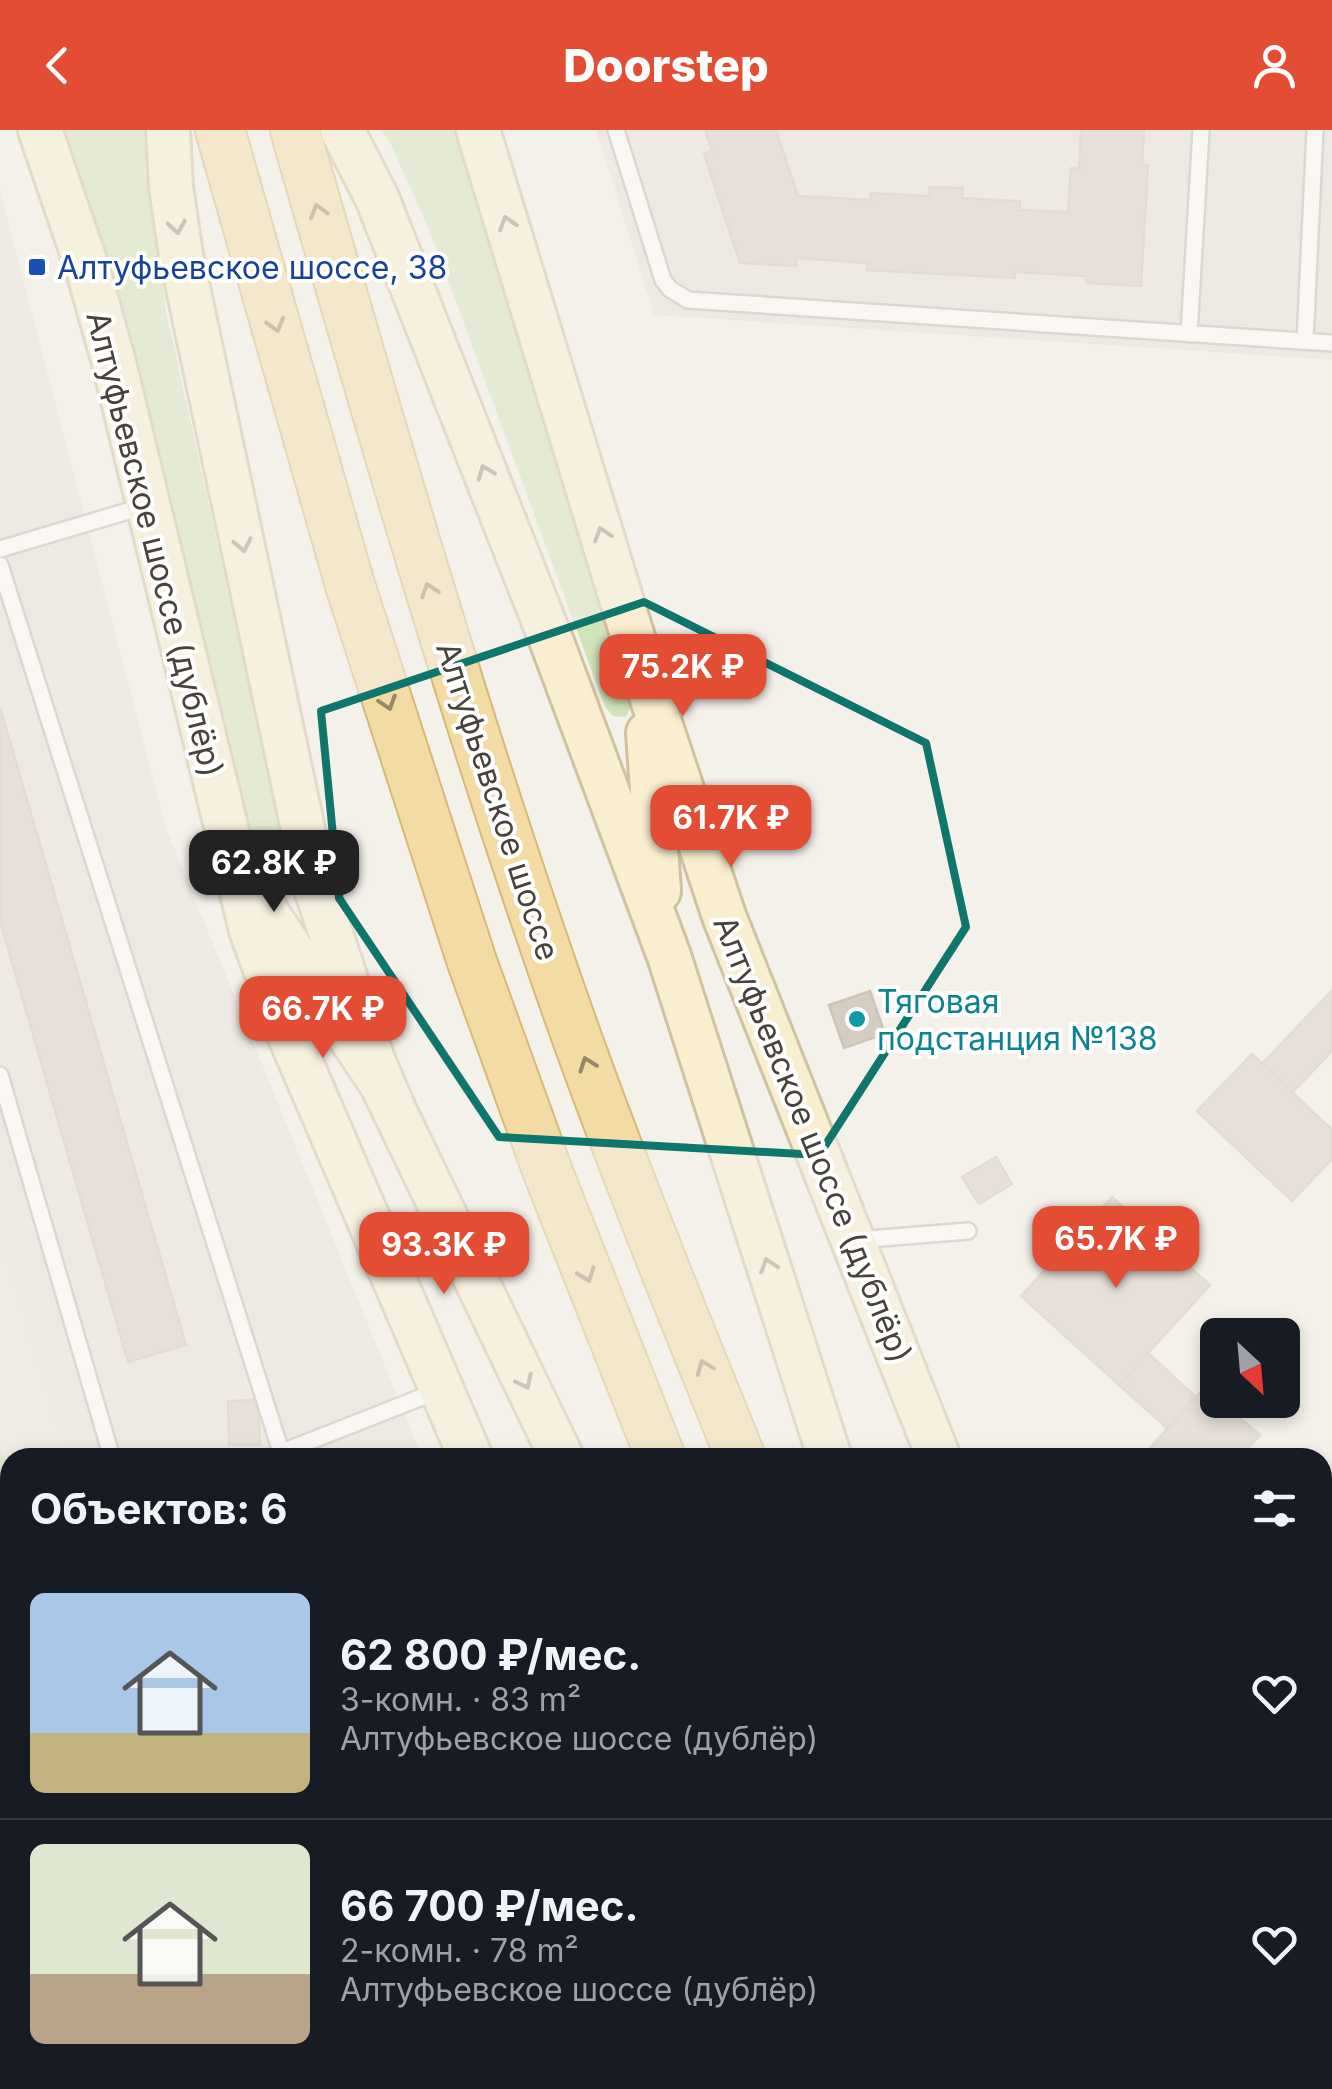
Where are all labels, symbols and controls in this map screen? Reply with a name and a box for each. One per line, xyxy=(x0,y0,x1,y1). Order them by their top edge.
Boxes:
icon: back xyxy=(30,38,85,93)
text: Doorstep xyxy=(563,38,769,93)
icon: person xyxy=(1247,38,1302,93)
one-way arrow xyxy=(309,202,330,220)
one-way arrow xyxy=(498,215,519,232)
one-way arrow xyxy=(166,219,187,235)
place label: Алтуфьевское шоссе, 38 xyxy=(57,248,447,287)
marker: Алтуфьевское шоссе, 38 xyxy=(26,256,48,278)
street label: Алтуфьевское шоссе (дублёр) xyxy=(78,307,232,781)
one-way arrow xyxy=(264,316,285,333)
one-way arrow xyxy=(476,464,496,482)
one-way arrow xyxy=(593,526,614,543)
one-way arrow xyxy=(231,536,252,553)
one-way arrow xyxy=(421,582,441,599)
pin: 75.2K ₽ xyxy=(591,634,775,719)
street label: Алтуфьевское шоссе xyxy=(428,637,568,965)
text: 75.2K ₽ xyxy=(621,647,745,686)
one-way arrow xyxy=(377,694,397,711)
pin: 61.7K ₽ xyxy=(639,785,823,870)
text: 61.7K ₽ xyxy=(672,798,790,837)
pin: 62.8K ₽ xyxy=(182,830,366,915)
text: 62.8K ₽ xyxy=(211,843,337,882)
street label: Алтуфьевское шоссе (дублёр) xyxy=(705,910,921,1368)
pin: 66.7K ₽ xyxy=(231,976,415,1061)
place label: Тяговая подстанция №138 xyxy=(877,982,1157,1058)
text: 66.7K ₽ xyxy=(261,989,385,1028)
marker: Тяговая подстанция №138 xyxy=(846,1008,868,1030)
one-way arrow xyxy=(578,1057,599,1074)
pin: 65.7K ₽ xyxy=(1024,1206,1208,1291)
pin: 93.3K ₽ xyxy=(352,1212,536,1297)
text: 65.7K ₽ xyxy=(1054,1219,1178,1258)
text: 93.3K ₽ xyxy=(381,1225,507,1264)
one-way arrow xyxy=(760,1257,780,1274)
one-way arrow xyxy=(575,1265,596,1282)
north arrow xyxy=(1200,1318,1300,1418)
map controls xyxy=(1200,1318,1300,1418)
one-way arrow xyxy=(696,1359,716,1377)
one-way arrow xyxy=(513,1371,533,1389)
icon: filters xyxy=(1247,1481,1302,1536)
text: Объектов: 6 xyxy=(30,1483,288,1534)
text: 62 800 ₽/мес. xyxy=(340,1629,641,1680)
icon: home xyxy=(110,1633,230,1753)
icon: heart xyxy=(1247,1666,1302,1721)
text: 3-комн. · 83 m² xyxy=(340,1680,581,1719)
text: Алтуфьевское шоссе (дублёр) xyxy=(340,1719,818,1758)
text: 66 700 ₽/мес. xyxy=(340,1880,639,1931)
icon: home xyxy=(110,1884,230,2004)
icon: heart xyxy=(1247,1917,1302,1972)
text: 2-комн. · 78 m² xyxy=(340,1931,579,1970)
text: Алтуфьевское шоссе (дублёр) xyxy=(340,1970,818,2009)

